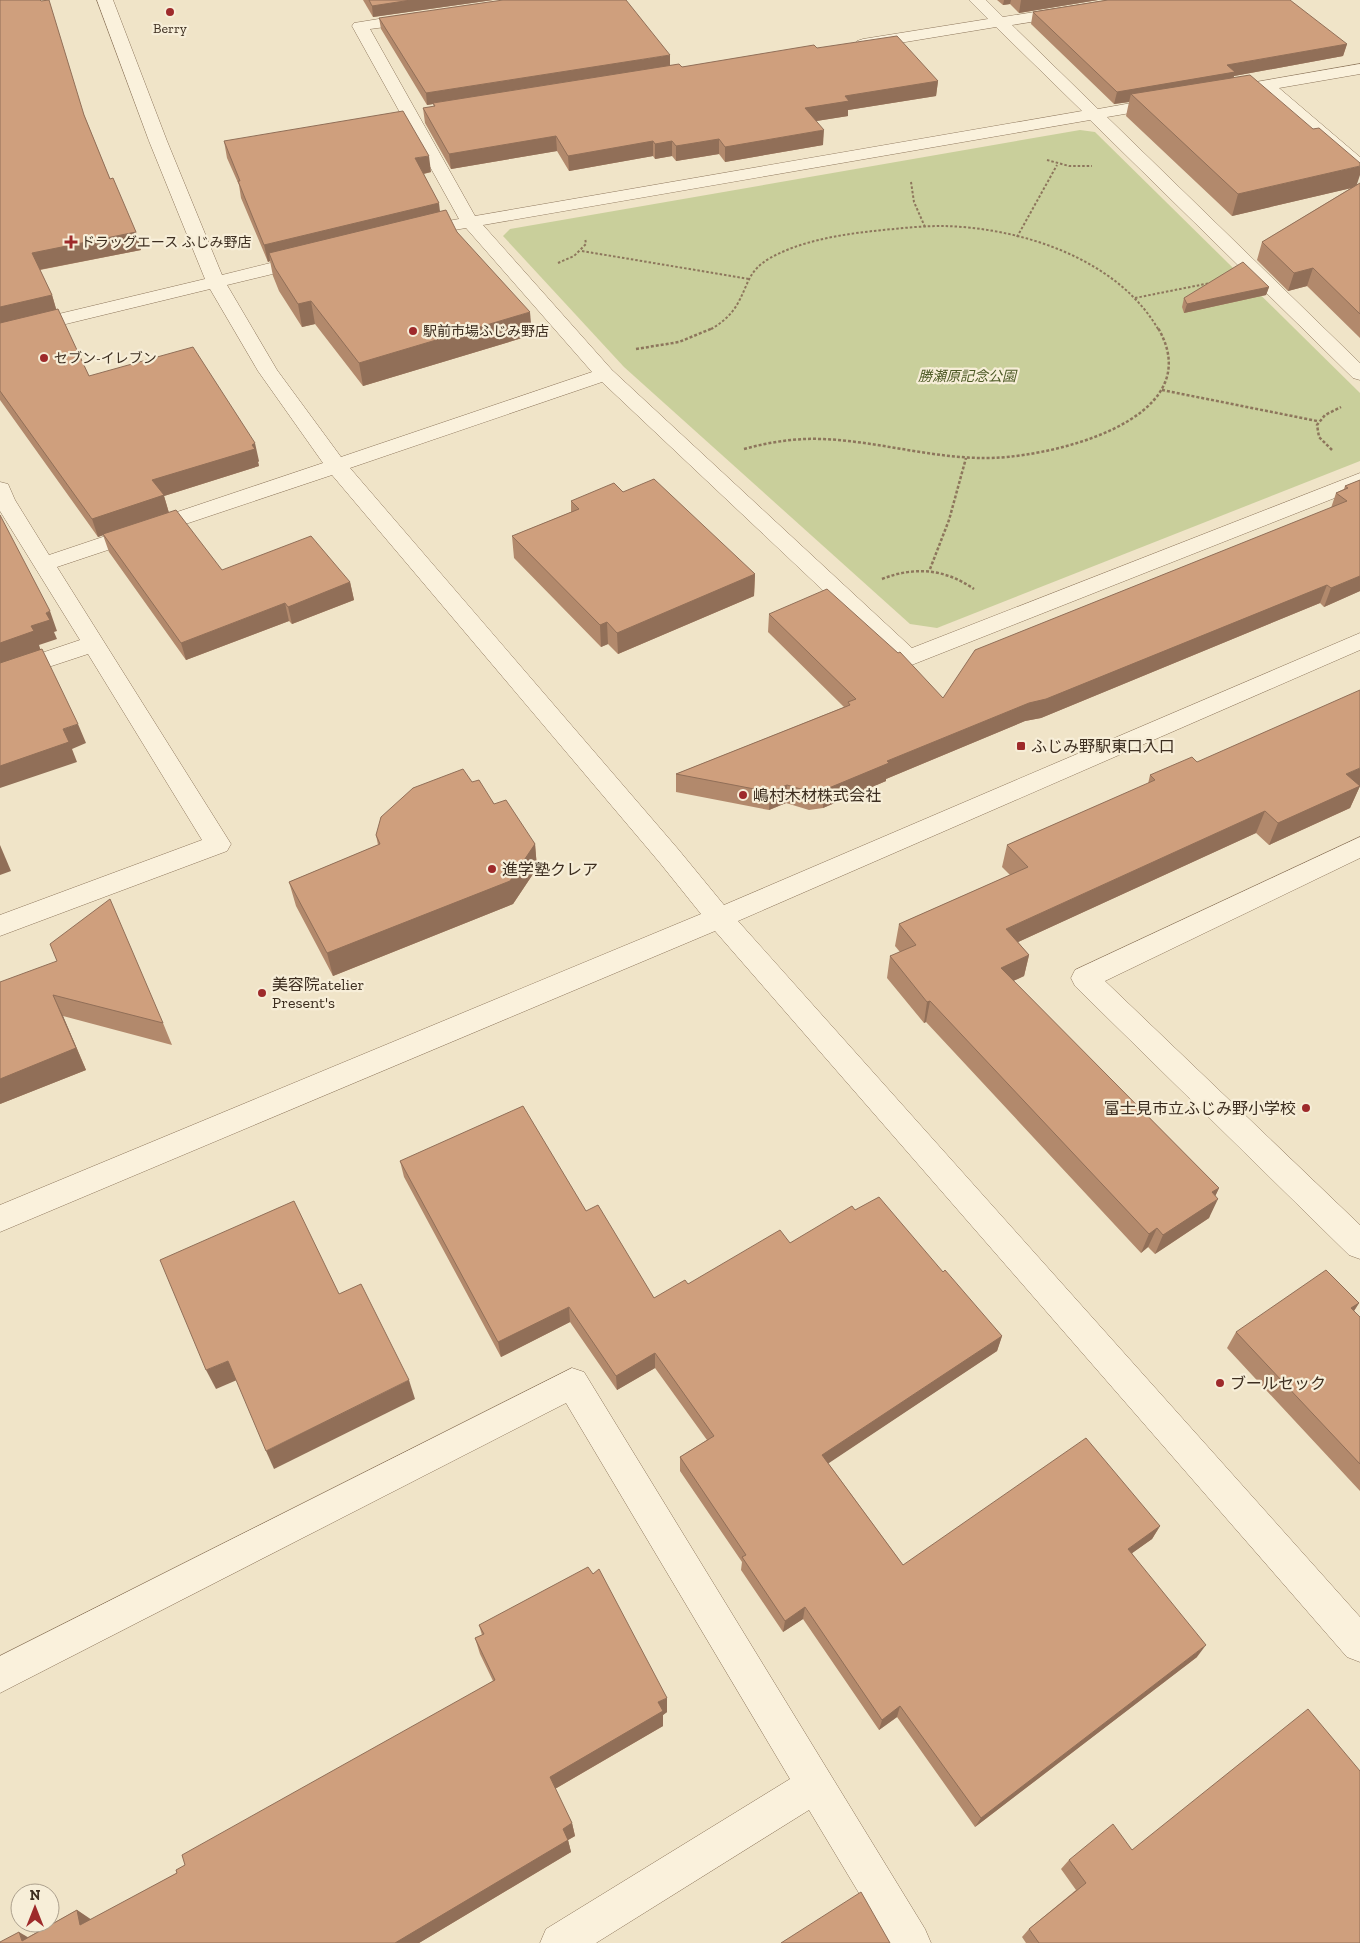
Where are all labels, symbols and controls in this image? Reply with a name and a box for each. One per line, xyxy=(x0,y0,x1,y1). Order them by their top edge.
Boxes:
marker: Berry xyxy=(164,6,176,18)
place label: Berry xyxy=(153,20,188,37)
place label: ドラッグエース ふじみ野店 xyxy=(81,234,251,251)
marker: ドラッグエース ふじみ野店 xyxy=(65,236,77,248)
place label: 駅前市場ふじみ野店 xyxy=(423,323,549,340)
marker: 駅前市場ふじみ野店 xyxy=(407,325,419,337)
place label: セブン-イレブン xyxy=(54,350,157,367)
marker: セブン-イレブン xyxy=(38,352,50,364)
park label: 勝瀬原記念公園 xyxy=(918,368,1018,385)
place label: ふじみ野駅東口入口 xyxy=(1031,737,1175,756)
marker: ふじみ野駅東口入口 xyxy=(1015,740,1027,752)
place label: 嶋村木材株式会社 xyxy=(753,786,881,805)
marker: 嶋村木材株式会社 xyxy=(737,789,749,801)
place label: 進学塾クレア xyxy=(502,860,598,879)
marker: 進学塾クレア xyxy=(486,863,498,875)
place label: 美容院atelier Present's xyxy=(272,975,364,1012)
marker: 美容院atelier Present's xyxy=(256,987,268,999)
place label: 富士見市立ふじみ野小学校 xyxy=(1104,1099,1296,1118)
marker: 富士見市立ふじみ野小学校 xyxy=(1300,1102,1312,1114)
place label: ブールセック xyxy=(1230,1374,1326,1393)
marker: ブールセック xyxy=(1214,1377,1226,1389)
north arrow xyxy=(10,1883,60,1933)
text: N xyxy=(30,1887,41,1904)

